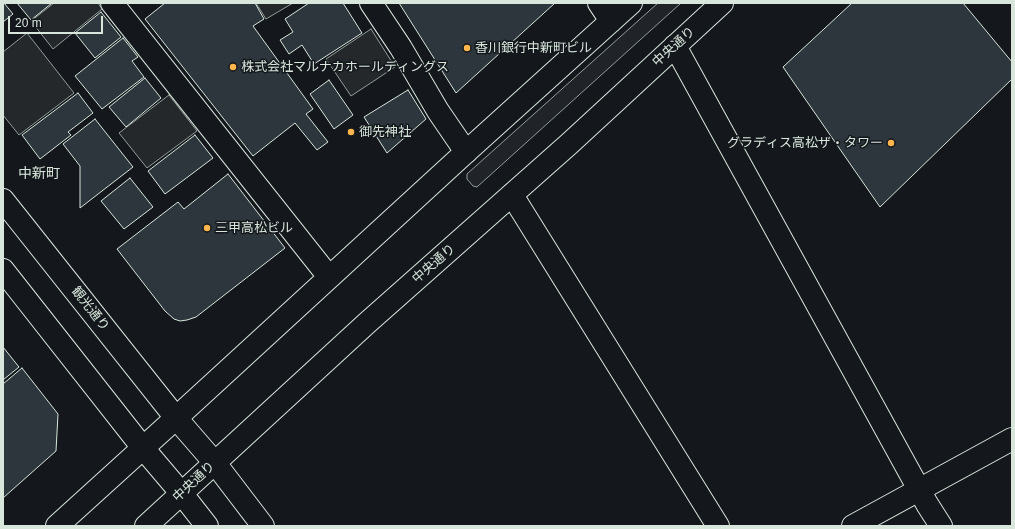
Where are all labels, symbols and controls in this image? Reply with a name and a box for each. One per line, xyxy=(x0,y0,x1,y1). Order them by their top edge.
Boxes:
scale bar xyxy=(10,8,105,34)
text: 20 m xyxy=(15,16,42,30)
street label: 中央通り xyxy=(649,24,699,70)
place label: 香川銀行中新町ビル xyxy=(475,40,592,56)
marker: 香川銀行中新町ビル xyxy=(462,43,472,53)
place label: 株式会社マルナカホールディングス xyxy=(241,59,449,75)
marker: 株式会社マルナカホールディングス xyxy=(228,62,238,72)
place label: 御先神社 xyxy=(359,124,411,140)
marker: 御先神社 xyxy=(346,127,356,137)
place label: グラディス高松ザ・タワー xyxy=(727,135,883,151)
marker: グラディス高松ザ・タワー xyxy=(886,138,896,148)
district label: 中新町 xyxy=(18,166,60,182)
place label: 三甲高松ビル xyxy=(215,220,293,236)
marker: 三甲高松ビル xyxy=(202,223,212,233)
street label: 中央通り xyxy=(409,241,459,287)
street label: 観光通り xyxy=(68,284,112,334)
street label: 中央通り xyxy=(170,459,218,505)

